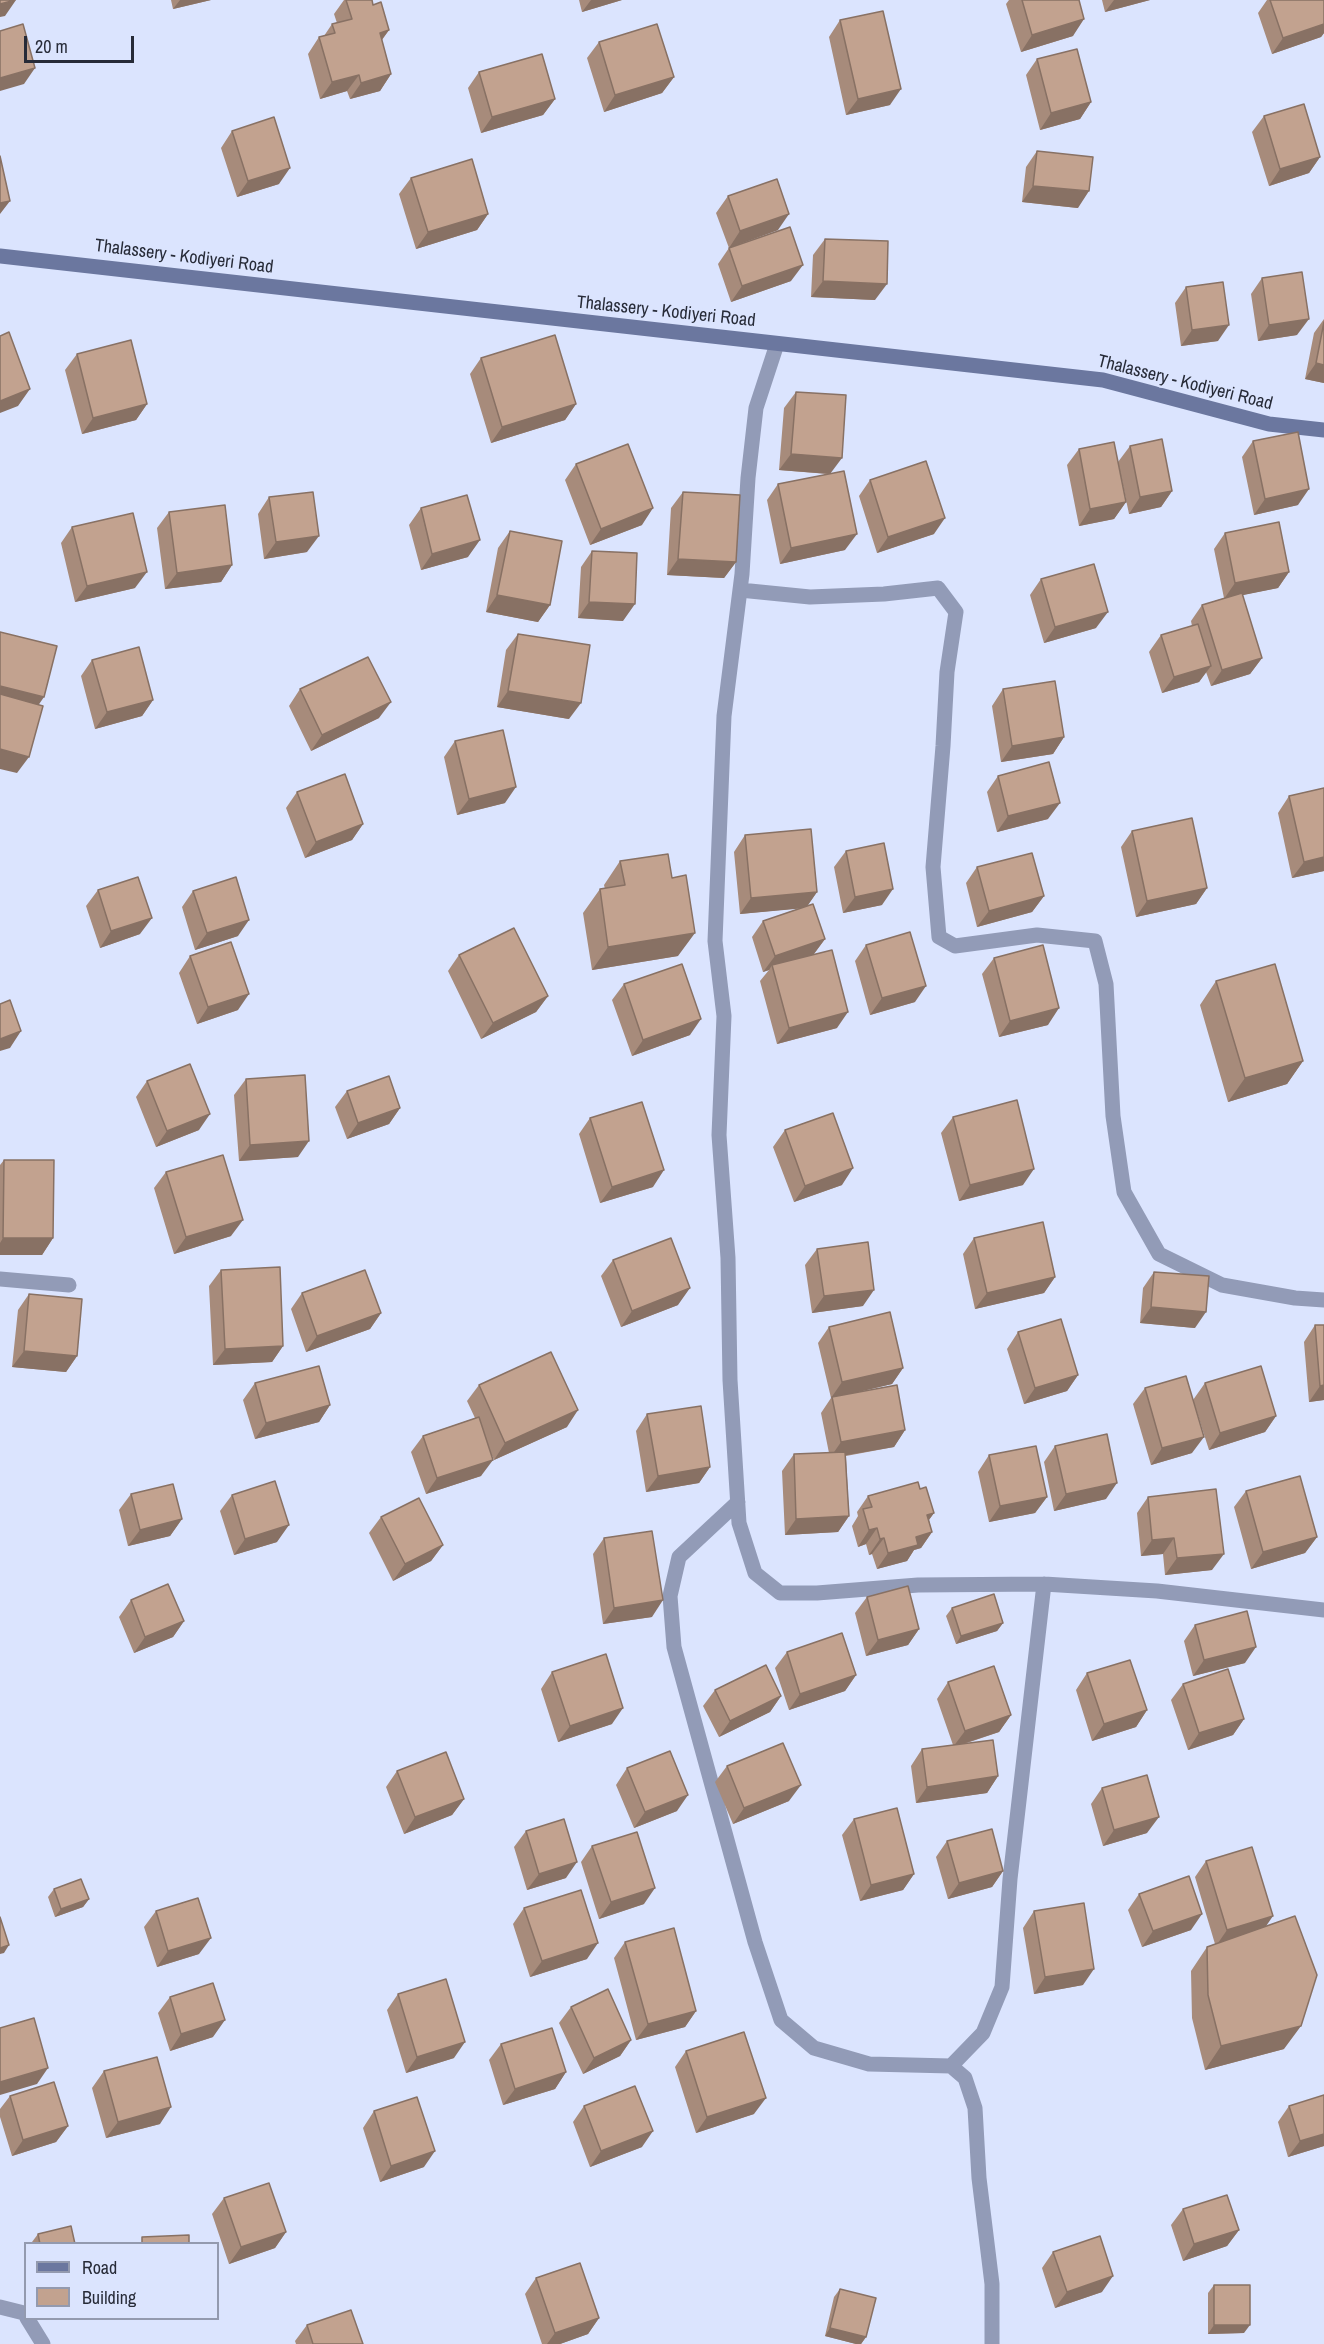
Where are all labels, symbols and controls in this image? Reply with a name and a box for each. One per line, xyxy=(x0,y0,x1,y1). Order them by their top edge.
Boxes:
scale bar xyxy=(27,24,136,62)
text: 20 m xyxy=(35,34,68,59)
street label: Thalassery - Kodiyeri Road xyxy=(94,235,274,279)
street label: Thalassery - Kodiyeri Road xyxy=(576,292,756,332)
street label: Thalassery - Kodiyeri Road xyxy=(1095,351,1275,415)
legend xyxy=(24,2242,219,2320)
text: Road xyxy=(82,2255,117,2280)
text: Building xyxy=(82,2285,136,2310)

